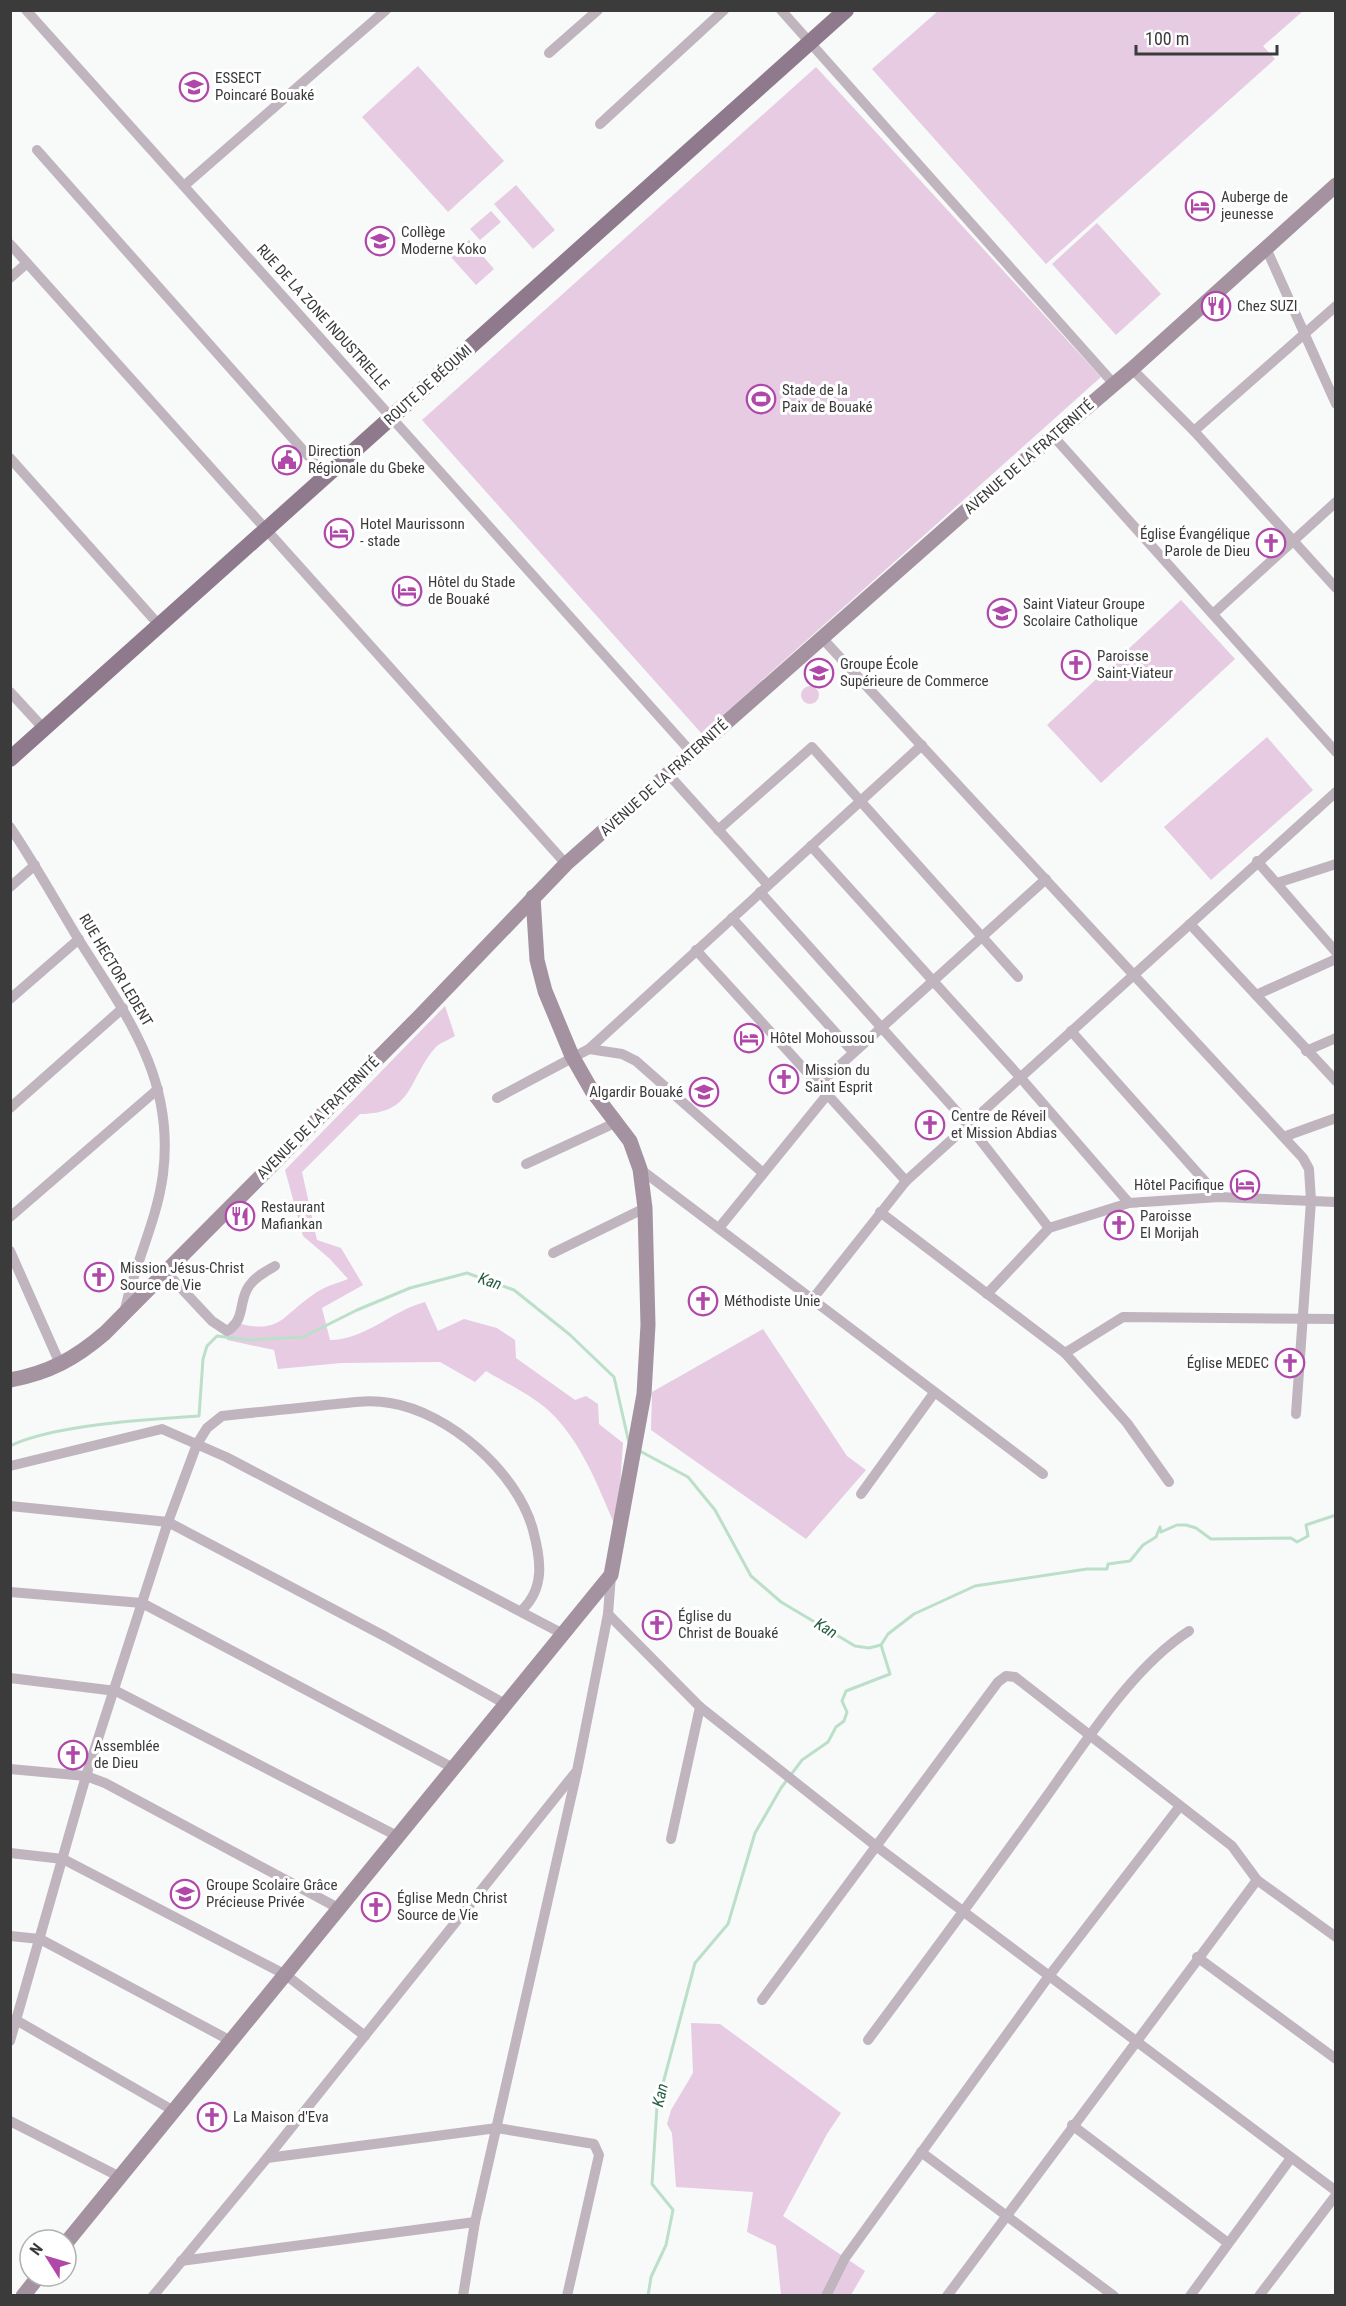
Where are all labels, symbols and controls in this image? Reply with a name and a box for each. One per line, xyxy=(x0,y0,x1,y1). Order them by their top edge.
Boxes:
scale bar xyxy=(1136,18,1277,56)
text: 100 m xyxy=(1145,28,1189,49)
place label: ESSECT Poincaré Bouaké xyxy=(215,69,314,104)
school or university icon: ESSECT Poincaré Bouaké xyxy=(178,71,210,103)
place label: Auberge de jeunesse xyxy=(1220,188,1288,223)
hotel icon: Auberge de jeunesse xyxy=(1184,190,1216,222)
place label: Collège Moderne Koko xyxy=(401,223,486,258)
school or university icon: Collège Moderne Koko xyxy=(364,225,396,257)
street label: RUE DE LA ZONE INDUSTRIELLE xyxy=(253,241,393,393)
restaurant icon: Chez SUZI xyxy=(1200,290,1232,322)
place label: Chez SUZI xyxy=(1237,297,1298,315)
street label: ROUTE DE BÉOUMI xyxy=(380,341,476,429)
place label: Stade de la Paix de Bouaké xyxy=(782,381,873,416)
sports icon: Stade de la Paix de Bouaké xyxy=(745,383,777,415)
street label: AVENUE DE LA FRATERNITÉ xyxy=(961,396,1097,518)
place label: Direction Régionale du Gbeke xyxy=(308,442,425,477)
public building icon: Direction Régionale du Gbeke xyxy=(271,444,303,476)
place label: Hotel Maurissonn - stade xyxy=(360,515,465,550)
hotel icon: Hotel Maurissonn - stade xyxy=(323,517,355,549)
place label: Église Évangélique Parole de Dieu xyxy=(1140,525,1250,560)
church icon: Église Évangélique Parole de Dieu xyxy=(1255,527,1287,559)
place label: Hôtel du Stade de Bouaké xyxy=(428,573,515,608)
hotel icon: Hôtel du Stade de Bouaké xyxy=(391,575,423,607)
place label: Saint Viateur Groupe Scolaire Catholique xyxy=(1023,595,1145,630)
school or university icon: Saint Viateur Groupe Scolaire Catholique xyxy=(986,597,1018,629)
place label: Paroisse Saint-Viateur xyxy=(1097,647,1174,682)
church icon: Paroisse Saint-Viateur xyxy=(1060,649,1092,681)
place label: Groupe École Supérieure de Commerce xyxy=(840,655,989,690)
school or university icon: Groupe École Supérieure de Commerce xyxy=(803,657,835,689)
street label: AVENUE DE LA FRATERNITÉ xyxy=(596,716,732,840)
street label: RUE HECTOR LEDENT xyxy=(75,911,157,1030)
hotel icon: Hôtel Mohoussou xyxy=(733,1022,765,1054)
place label: Hôtel Mohoussou xyxy=(770,1029,875,1047)
street label: AVENUE DE LA FRATERNITÉ xyxy=(253,1053,383,1183)
place label: Mission du Saint Esprit xyxy=(805,1061,873,1096)
church icon: Mission du Saint Esprit xyxy=(768,1063,800,1095)
school or university icon: Algardir Bouaké xyxy=(688,1076,720,1108)
place label: Algardir Bouaké xyxy=(589,1083,683,1101)
place label: Centre de Réveil et Mission Abdias xyxy=(951,1107,1057,1142)
church icon: Centre de Réveil et Mission Abdias xyxy=(914,1109,946,1141)
hotel icon: Hôtel Pacifique xyxy=(1229,1169,1261,1201)
place label: Hôtel Pacifique xyxy=(1134,1176,1224,1194)
place label: Restaurant Mafiankan xyxy=(261,1198,325,1233)
restaurant icon: Restaurant Mafiankan xyxy=(224,1200,256,1232)
place label: Paroisse El Morijah xyxy=(1140,1207,1199,1242)
church icon: Paroisse El Morijah xyxy=(1103,1209,1135,1241)
place label: Mission Jésus-Christ Source de Vie xyxy=(120,1259,244,1294)
church icon: Mission Jésus-Christ Source de Vie xyxy=(83,1261,115,1293)
water label: Kan xyxy=(476,1268,504,1294)
church icon: Méthodiste Unie xyxy=(687,1285,719,1317)
place label: Méthodiste Unie xyxy=(724,1292,820,1310)
church icon: Église MEDEC xyxy=(1274,1347,1306,1379)
place label: Église MEDEC xyxy=(1187,1354,1269,1372)
place label: Église du Christ de Bouaké xyxy=(678,1607,778,1642)
church icon: Église du Christ de Bouaké xyxy=(641,1609,673,1641)
water label: Kan xyxy=(811,1614,841,1642)
place label: Assemblée de Dieu xyxy=(94,1737,160,1772)
church icon: Assemblée de Dieu xyxy=(57,1739,89,1771)
place label: Groupe Scolaire Grâce Précieuse Privée xyxy=(206,1876,337,1911)
school or university icon: Groupe Scolaire Grâce Précieuse Privée xyxy=(169,1878,201,1910)
place label: Église Medn Christ Source de Vie xyxy=(397,1889,507,1924)
church icon: Église Medn Christ Source de Vie xyxy=(360,1891,392,1923)
water label: Kan xyxy=(648,2081,672,2109)
church icon: La Maison d'Eva xyxy=(196,2101,228,2133)
place label: La Maison d'Eva xyxy=(233,2108,329,2126)
north arrow xyxy=(18,2228,78,2288)
text: N xyxy=(26,2240,47,2259)

